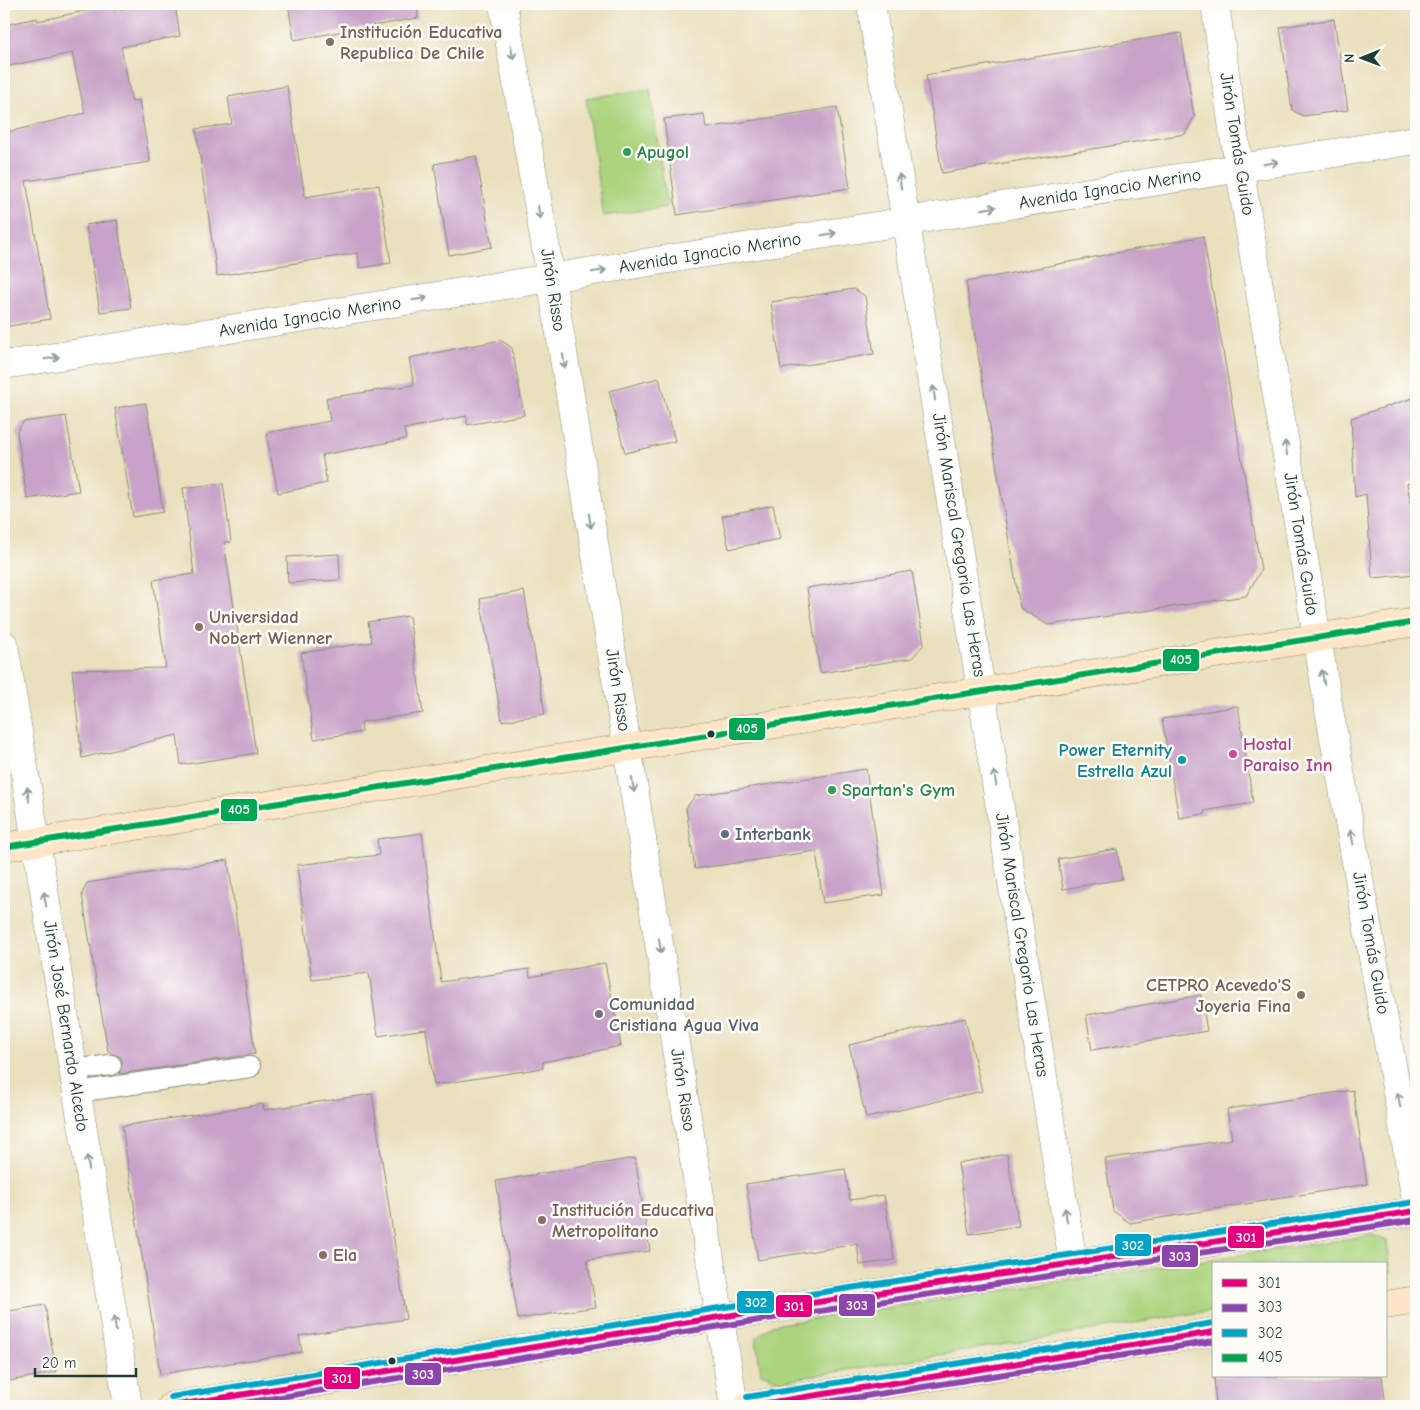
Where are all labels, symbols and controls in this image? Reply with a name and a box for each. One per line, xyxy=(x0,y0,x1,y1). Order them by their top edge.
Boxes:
place label: Institución Educativa Republica De Chile xyxy=(340,22,502,64)
north arrow xyxy=(1338,32,1388,82)
marker: Institución Educativa Republica De Chile xyxy=(324,36,336,48)
one-way arrow xyxy=(507,43,517,59)
text: N xyxy=(1341,54,1358,63)
street label: Jirón Tomás Guido xyxy=(1215,71,1259,217)
place label: Apugol xyxy=(637,142,689,163)
marker: Apugol xyxy=(621,146,633,158)
one-way arrow xyxy=(1262,157,1278,167)
street label: Avenida Ignacio Merino xyxy=(1017,164,1203,214)
one-way arrow xyxy=(895,173,905,189)
one-way arrow xyxy=(981,203,997,213)
one-way arrow xyxy=(535,204,545,220)
street label: Avenida Ignacio Merino xyxy=(617,228,803,278)
one-way arrow xyxy=(820,229,836,239)
street label: Jirón Risso xyxy=(536,247,570,333)
one-way arrow xyxy=(591,265,607,275)
street label: Avenida Ignacio Merino xyxy=(217,292,403,342)
one-way arrow xyxy=(411,294,427,304)
one-way arrow xyxy=(44,352,60,362)
one-way arrow xyxy=(560,352,570,368)
one-way arrow xyxy=(929,385,939,401)
street label: Jirón Mariscal Gregorio Las Heras xyxy=(928,412,990,678)
one-way arrow xyxy=(1280,440,1290,456)
street label: Jirón Tomás Guido xyxy=(1279,471,1323,617)
one-way arrow xyxy=(586,513,596,529)
place label: Universidad Nobert Wienner xyxy=(209,607,333,649)
marker: Universidad Nobert Wienner xyxy=(193,621,205,633)
street label: Jirón Risso xyxy=(601,647,635,733)
line badge: 405 xyxy=(1162,648,1200,672)
text: 405 xyxy=(1170,651,1192,668)
one-way arrow xyxy=(1318,670,1328,686)
line badge: 405 xyxy=(728,717,766,741)
text: 405 xyxy=(736,720,758,737)
unlabelled marker xyxy=(706,729,716,739)
place label: Hostal Paraiso Inn xyxy=(1243,734,1333,776)
place label: Power Eternity Estrella Azul xyxy=(1059,740,1173,782)
marker: Hostal Paraiso Inn xyxy=(1227,748,1239,760)
marker: Power Eternity Estrella Azul xyxy=(1176,754,1188,766)
one-way arrow xyxy=(990,771,1000,787)
one-way arrow xyxy=(629,777,639,793)
place label: Spartan's Gym xyxy=(842,780,955,801)
marker: Spartan's Gym xyxy=(826,784,838,796)
one-way arrow xyxy=(23,787,33,803)
line badge: 405 xyxy=(220,798,258,822)
text: 405 xyxy=(228,801,250,818)
street label: Jirón Mariscal Gregorio Las Heras xyxy=(991,812,1053,1078)
place label: Interbank xyxy=(735,824,811,845)
marker: Interbank xyxy=(719,828,731,840)
one-way arrow xyxy=(1346,830,1356,846)
street label: Jirón Tomás Guido xyxy=(1348,870,1394,1016)
one-way arrow xyxy=(40,892,50,908)
street label: Jirón José Bernardo Alcedo xyxy=(39,919,93,1133)
one-way arrow xyxy=(655,937,665,953)
place label: CETPRO Acevedo'S Joyeria Fina xyxy=(1146,975,1291,1017)
marker: CETPRO Acevedo'S Joyeria Fina xyxy=(1295,989,1307,1001)
place label: Comunidad Cristiana Agua Viva xyxy=(609,994,759,1036)
marker: Comunidad Cristiana Agua Viva xyxy=(593,1008,605,1020)
street label: Jirón Risso xyxy=(666,1047,700,1133)
one-way arrow xyxy=(1394,1093,1404,1109)
one-way arrow xyxy=(83,1156,93,1172)
place label: Institución Educativa Metropolitano xyxy=(552,1200,714,1242)
one-way arrow xyxy=(1060,1207,1070,1223)
marker: Institución Educativa Metropolitano xyxy=(536,1214,548,1226)
line badge: 301 xyxy=(1227,1225,1265,1249)
text: 301 xyxy=(1236,1229,1256,1246)
line badge: 302 xyxy=(1114,1233,1152,1257)
text: 302 xyxy=(1122,1237,1144,1254)
line badge: 303 xyxy=(1161,1244,1199,1268)
place label: Ela xyxy=(333,1245,357,1266)
text: 303 xyxy=(1169,1248,1191,1265)
marker: Ela xyxy=(317,1249,329,1261)
legend xyxy=(1212,1262,1388,1378)
text: 301 xyxy=(1258,1274,1281,1292)
line badge: 302 xyxy=(736,1290,775,1314)
line badge: 303 xyxy=(838,1293,876,1317)
text: 302 xyxy=(745,1294,767,1311)
line badge: 301 xyxy=(775,1294,813,1318)
text: 303 xyxy=(846,1297,868,1314)
text: 301 xyxy=(784,1298,804,1315)
text: 303 xyxy=(1258,1298,1282,1316)
one-way arrow xyxy=(109,1316,119,1332)
text: 302 xyxy=(1258,1324,1283,1342)
scale bar xyxy=(35,1345,136,1377)
text: 405 xyxy=(1258,1348,1283,1366)
text: 20 m xyxy=(42,1354,76,1372)
unlabelled marker xyxy=(387,1356,397,1366)
line badge: 303 xyxy=(404,1362,442,1386)
line badge: 301 xyxy=(323,1366,361,1390)
text: 303 xyxy=(412,1366,434,1383)
text: 301 xyxy=(332,1370,352,1387)

